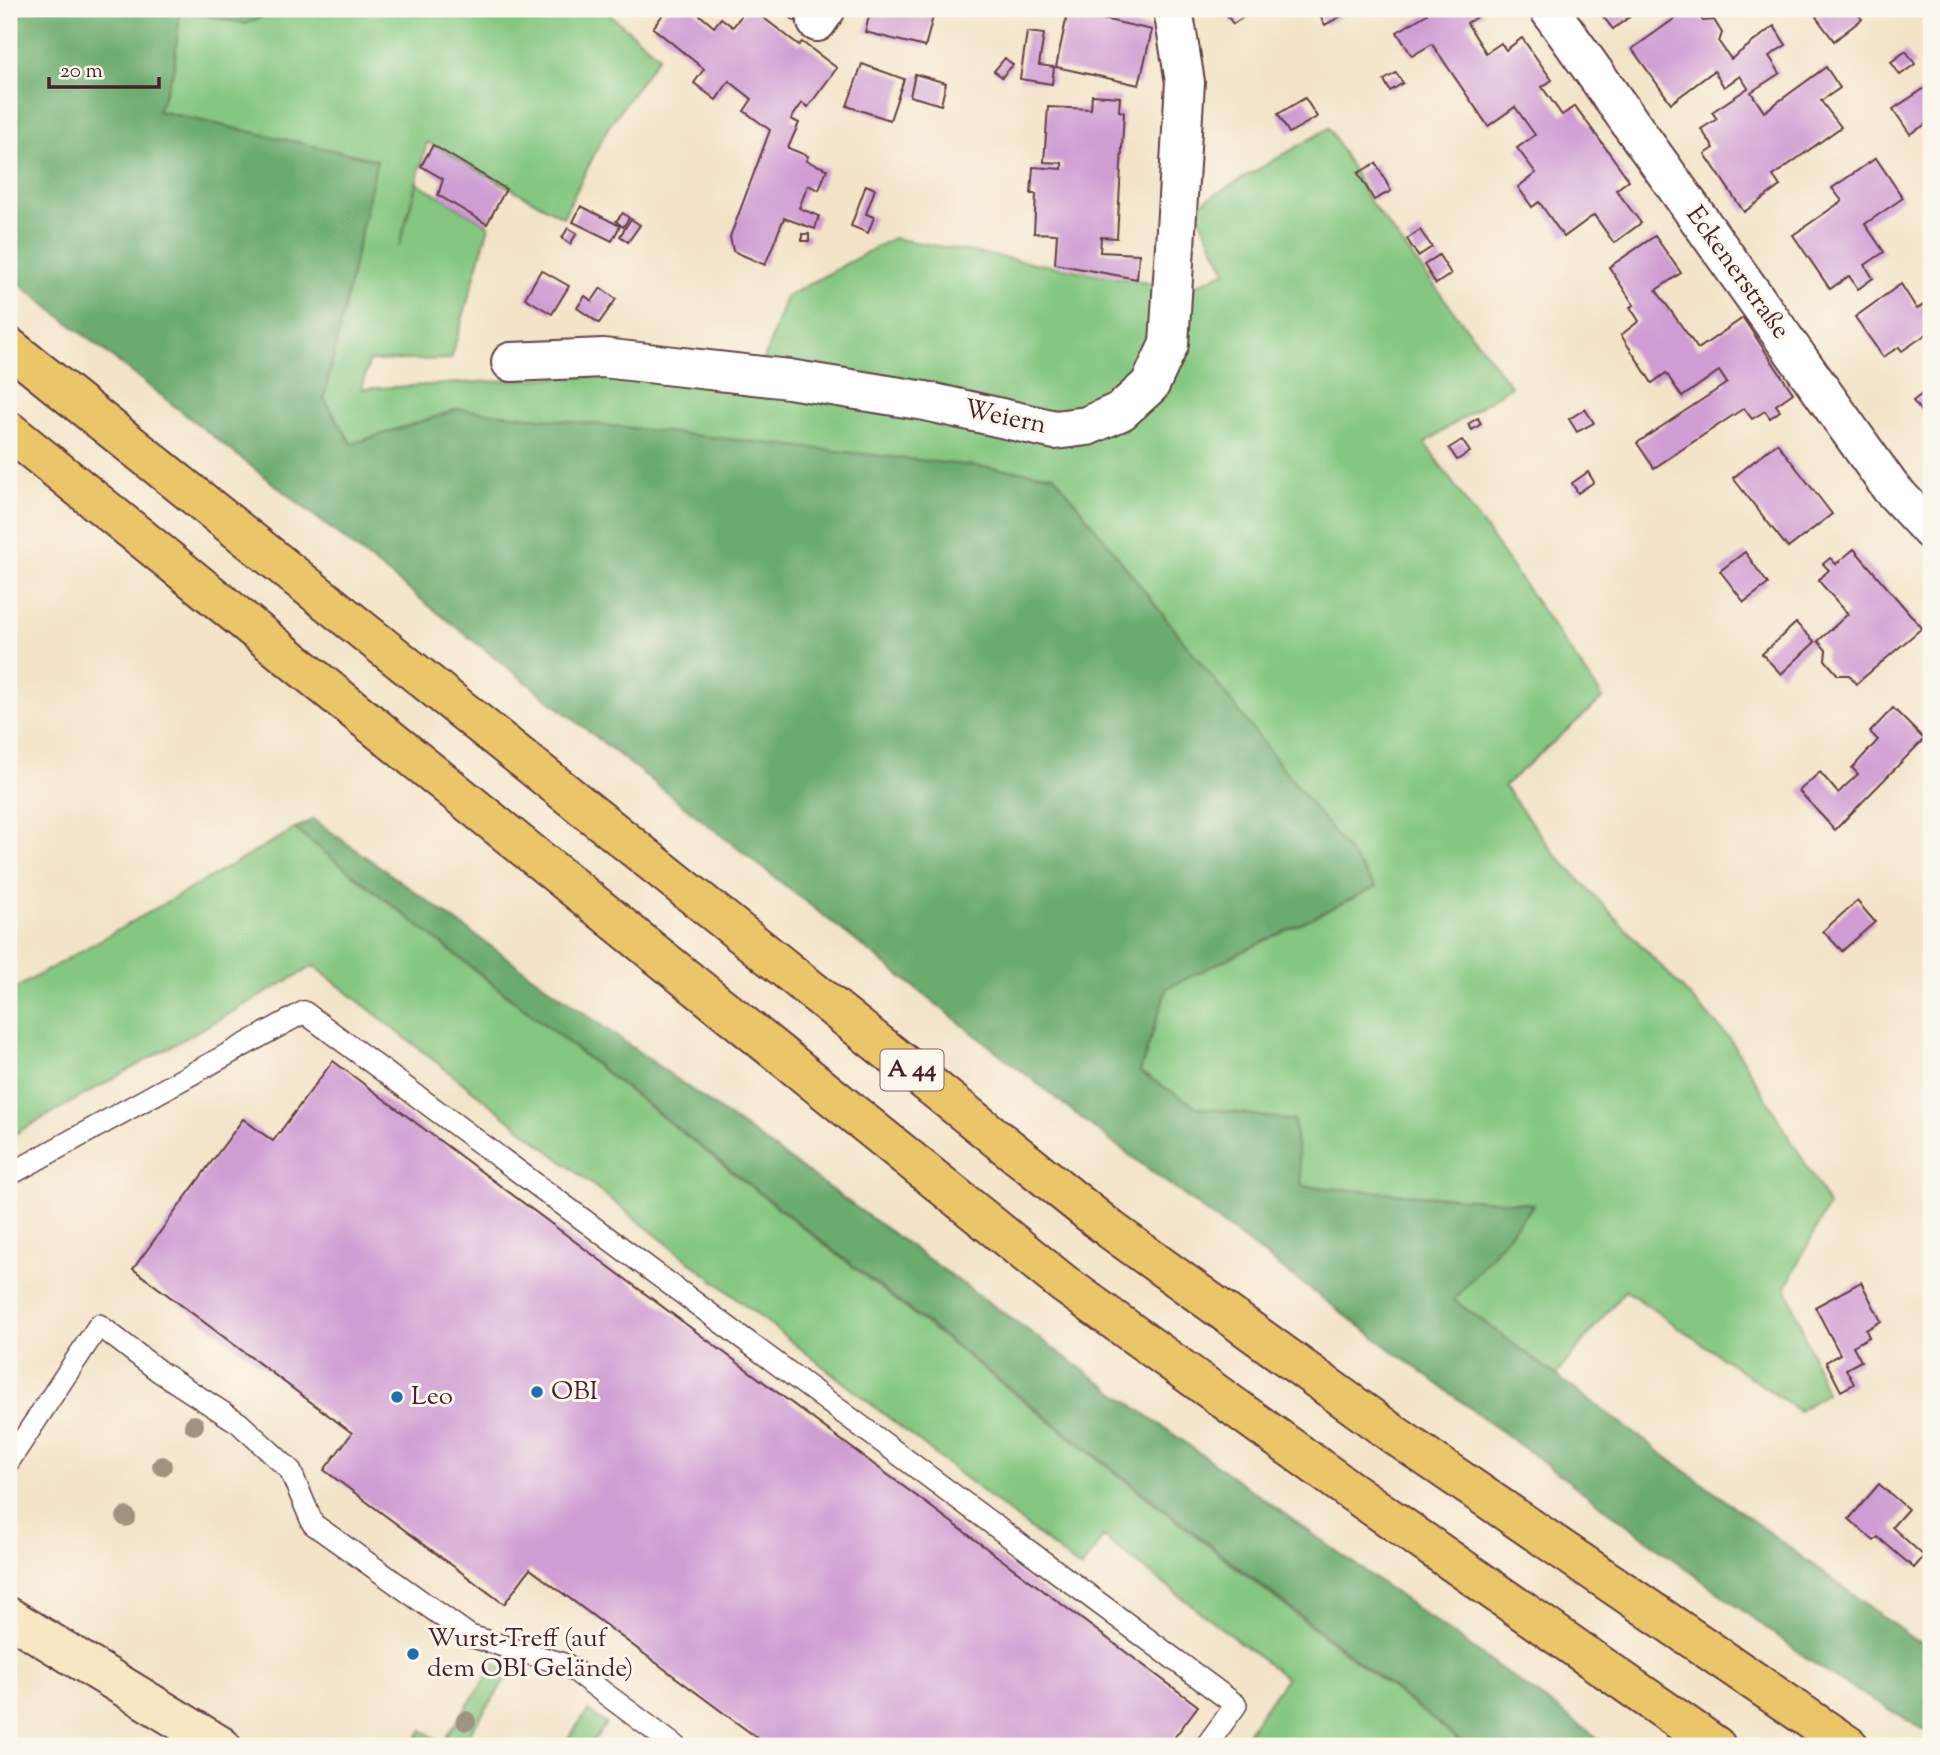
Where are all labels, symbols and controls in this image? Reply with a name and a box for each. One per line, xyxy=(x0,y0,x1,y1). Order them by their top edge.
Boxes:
scale bar xyxy=(49,46,159,90)
text: 20 m xyxy=(60,57,103,87)
street label: Eckenerstraße xyxy=(1676,199,1798,347)
street label: Weiern xyxy=(961,391,1049,445)
road number: A 44 xyxy=(880,1050,944,1090)
place label: OBI xyxy=(551,1374,599,1411)
place label: Leo xyxy=(411,1379,453,1416)
marker: OBI xyxy=(529,1384,545,1400)
marker: Leo xyxy=(389,1389,405,1405)
place label: Wurst-Treff (auf dem OBI Gelände) xyxy=(427,1621,633,1688)
marker: Wurst-Treff (auf dem OBI Gelände) xyxy=(405,1646,421,1662)

